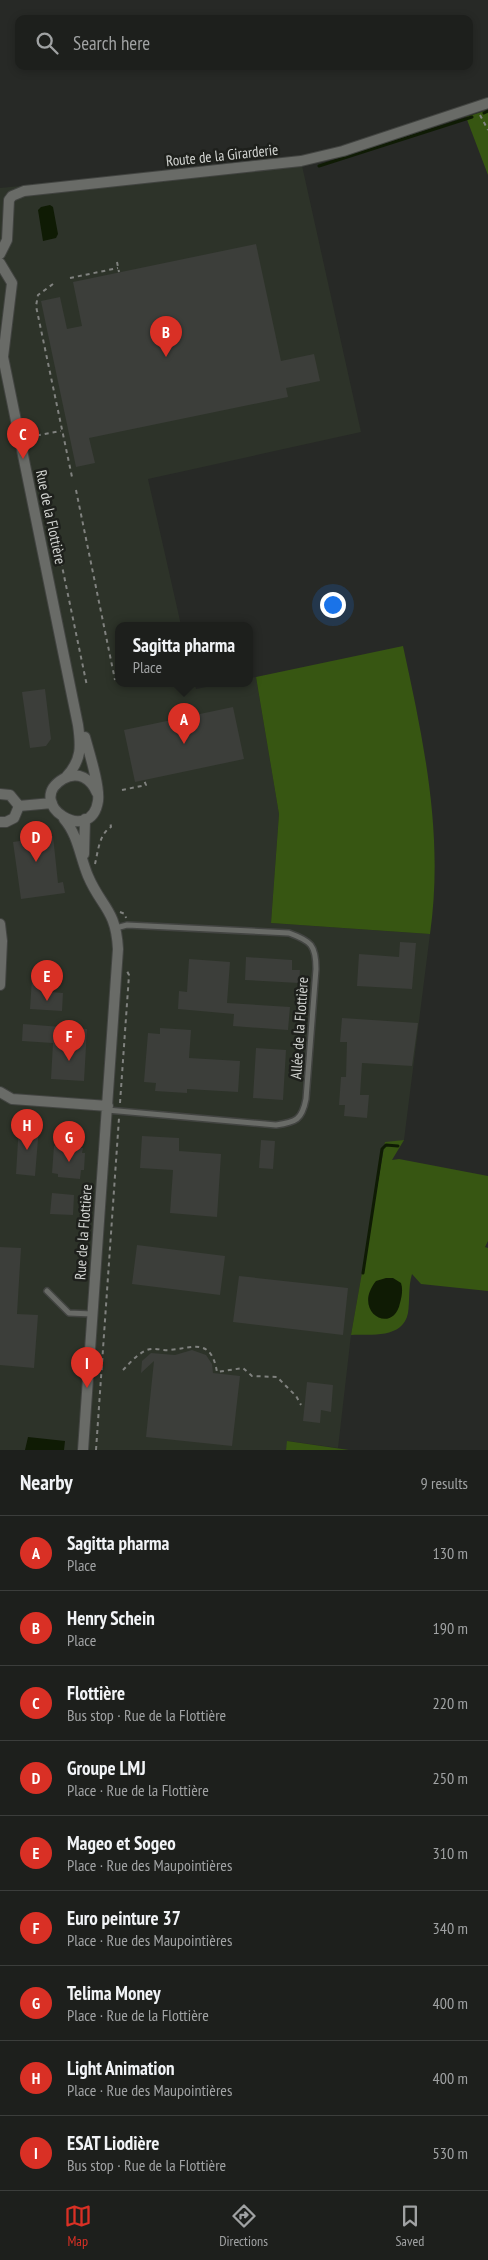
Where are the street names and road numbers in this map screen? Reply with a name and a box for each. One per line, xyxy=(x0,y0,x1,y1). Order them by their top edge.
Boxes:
street label: Route de la Girarderie xyxy=(165,140,279,170)
street label: Rue de la Flottière xyxy=(32,468,70,566)
street label: Allée de la Flottière xyxy=(286,976,312,1080)
street label: Rue de la Flottière xyxy=(70,1184,96,1280)

